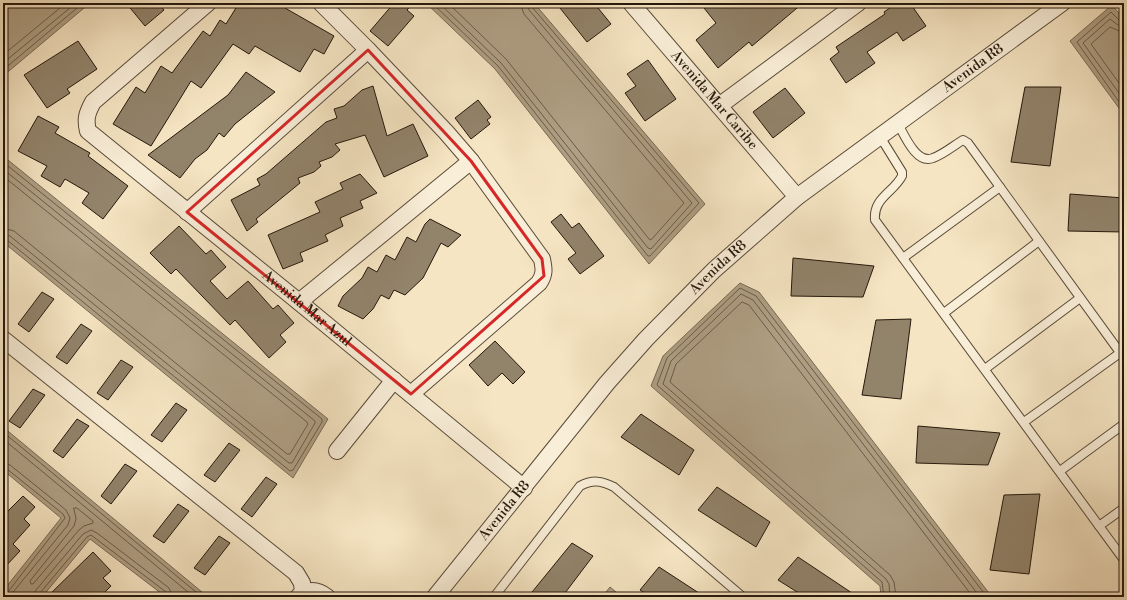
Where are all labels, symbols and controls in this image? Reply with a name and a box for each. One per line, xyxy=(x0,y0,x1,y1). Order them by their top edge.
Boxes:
street label: Avenida R8 xyxy=(938,40,1007,97)
street label: Avenida Mar Caribe xyxy=(666,46,762,154)
street label: Avenida R8 xyxy=(685,236,751,299)
street label: Avenida Mar Azul xyxy=(258,266,355,351)
street label: Avenida R8 xyxy=(474,477,534,545)

